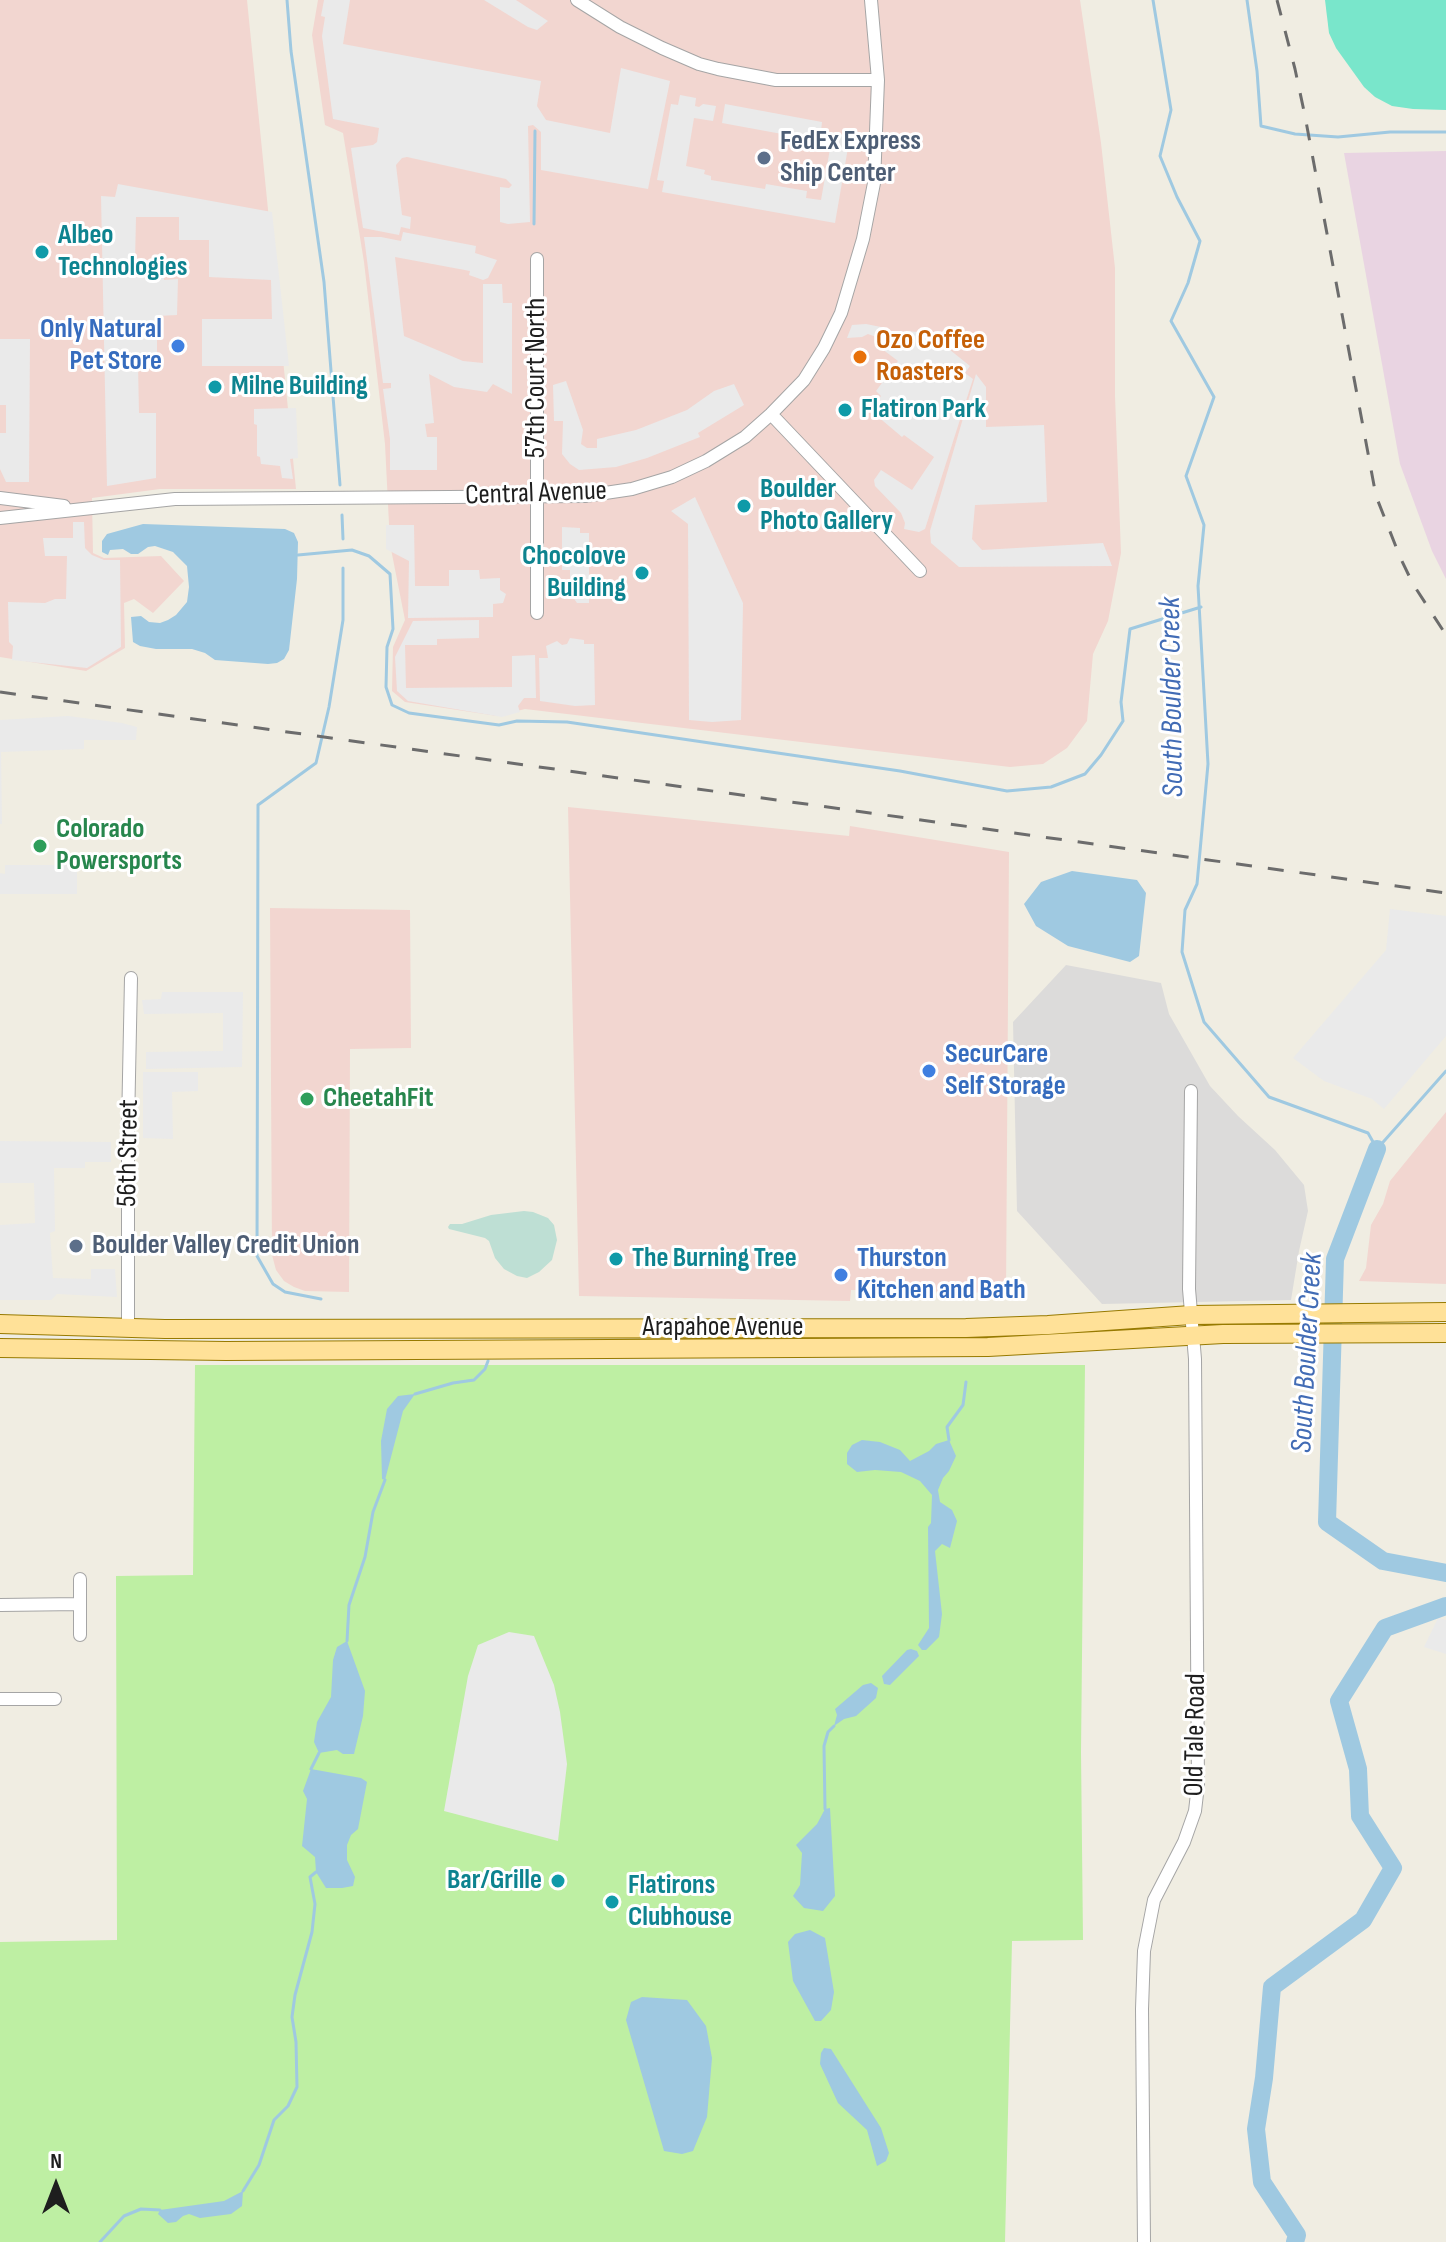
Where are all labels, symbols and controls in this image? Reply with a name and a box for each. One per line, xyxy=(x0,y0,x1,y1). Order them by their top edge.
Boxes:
place label: FedEx Express Ship Center xyxy=(780,125,921,191)
marker: FedEx Express Ship Center xyxy=(755,149,773,167)
place label: Albeo Technologies xyxy=(58,219,187,285)
marker: Albeo Technologies xyxy=(33,243,51,261)
street label: 57th Court North xyxy=(520,298,554,458)
place label: Only Natural Pet Store xyxy=(40,313,162,379)
place label: Ozo Coffee Roasters xyxy=(876,324,985,390)
marker: Only Natural Pet Store xyxy=(169,337,187,355)
marker: Ozo Coffee Roasters xyxy=(851,348,869,366)
place label: Milne Building xyxy=(231,370,368,404)
marker: Milne Building xyxy=(206,378,224,396)
place label: Flatiron Park xyxy=(861,393,986,427)
marker: Flatiron Park xyxy=(836,401,854,419)
place label: Boulder Photo Gallery xyxy=(760,473,893,539)
street label: Central Avenue xyxy=(465,475,607,513)
marker: Boulder Photo Gallery xyxy=(735,497,753,515)
place label: Chocolove Building xyxy=(522,540,626,606)
marker: Chocolove Building xyxy=(633,564,651,582)
water label: South Boulder Creek xyxy=(1153,597,1193,797)
place label: Colorado Powersports xyxy=(56,813,182,879)
marker: Colorado Powersports xyxy=(31,837,49,855)
place label: SecurCare Self Storage xyxy=(945,1038,1066,1104)
marker: SecurCare Self Storage xyxy=(920,1062,938,1080)
place label: CheetahFit xyxy=(323,1082,434,1116)
marker: CheetahFit xyxy=(298,1090,316,1108)
street label: 56th Street xyxy=(111,1099,147,1207)
place label: Boulder Valley Credit Union xyxy=(92,1229,359,1263)
marker: Boulder Valley Credit Union xyxy=(67,1237,85,1255)
place label: The Burning Tree xyxy=(632,1242,797,1276)
place label: Thurston Kitchen and Bath xyxy=(857,1242,1026,1308)
marker: The Burning Tree xyxy=(607,1250,625,1268)
water label: South Boulder Creek xyxy=(1285,1252,1331,1454)
marker: Thurston Kitchen and Bath xyxy=(832,1266,850,1284)
street label: Arapahoe Avenue xyxy=(643,1311,803,1345)
street label: Old Tale Road xyxy=(1178,1673,1214,1797)
place label: Bar/Grille xyxy=(447,1864,542,1898)
place label: Flatirons Clubhouse xyxy=(628,1869,732,1935)
marker: Bar/Grille xyxy=(549,1872,567,1890)
marker: Flatirons Clubhouse xyxy=(603,1893,621,1911)
north arrow xyxy=(16,2146,96,2226)
text: N xyxy=(50,2148,62,2175)

